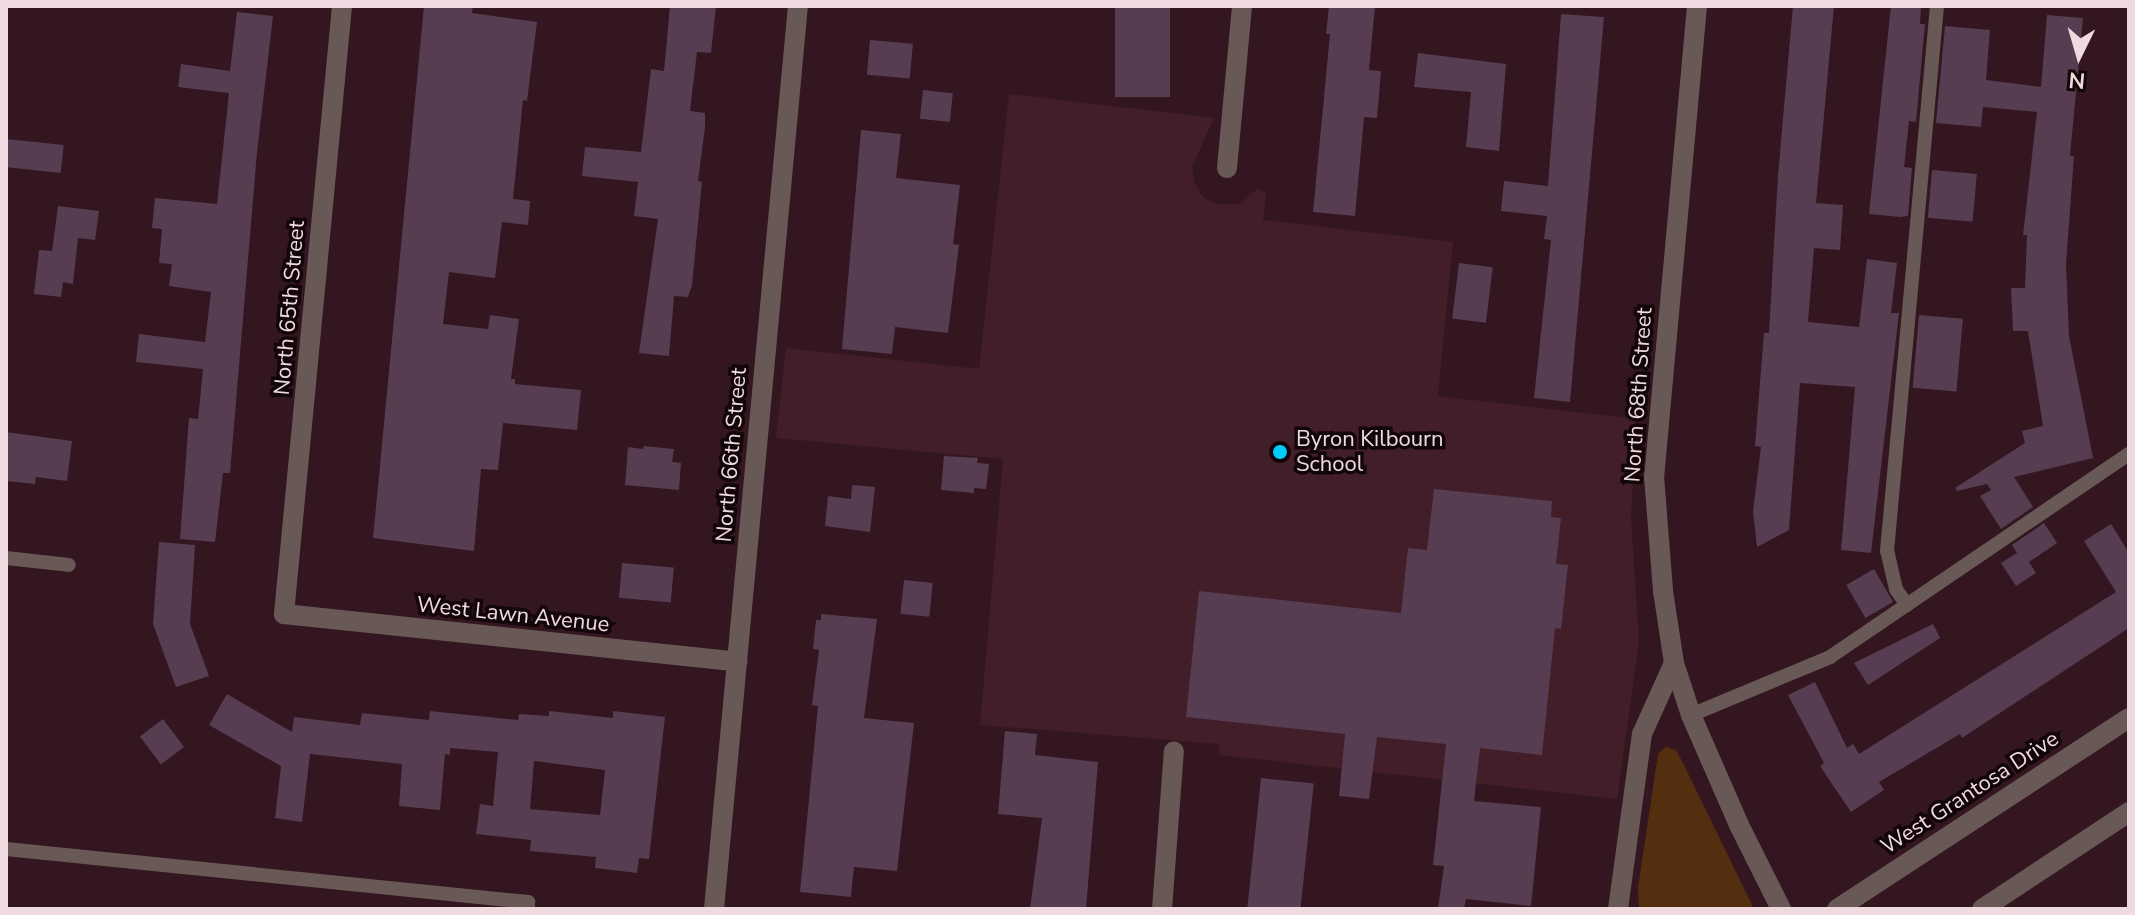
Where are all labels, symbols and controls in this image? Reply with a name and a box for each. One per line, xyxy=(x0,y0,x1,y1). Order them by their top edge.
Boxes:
north arrow xyxy=(2039,16,2119,96)
text: N xyxy=(2067,64,2086,96)
street label: North 65th Street xyxy=(269,220,311,396)
street label: North 68th Street xyxy=(1620,307,1658,483)
street label: North 66th Street xyxy=(711,367,753,543)
place label: Byron Kilbourn School xyxy=(1296,426,1443,478)
marker: Byron Kilbourn School xyxy=(1271,443,1289,461)
street label: West Lawn Avenue xyxy=(415,592,611,638)
street label: West Grantosa Drive xyxy=(1876,726,2064,860)

